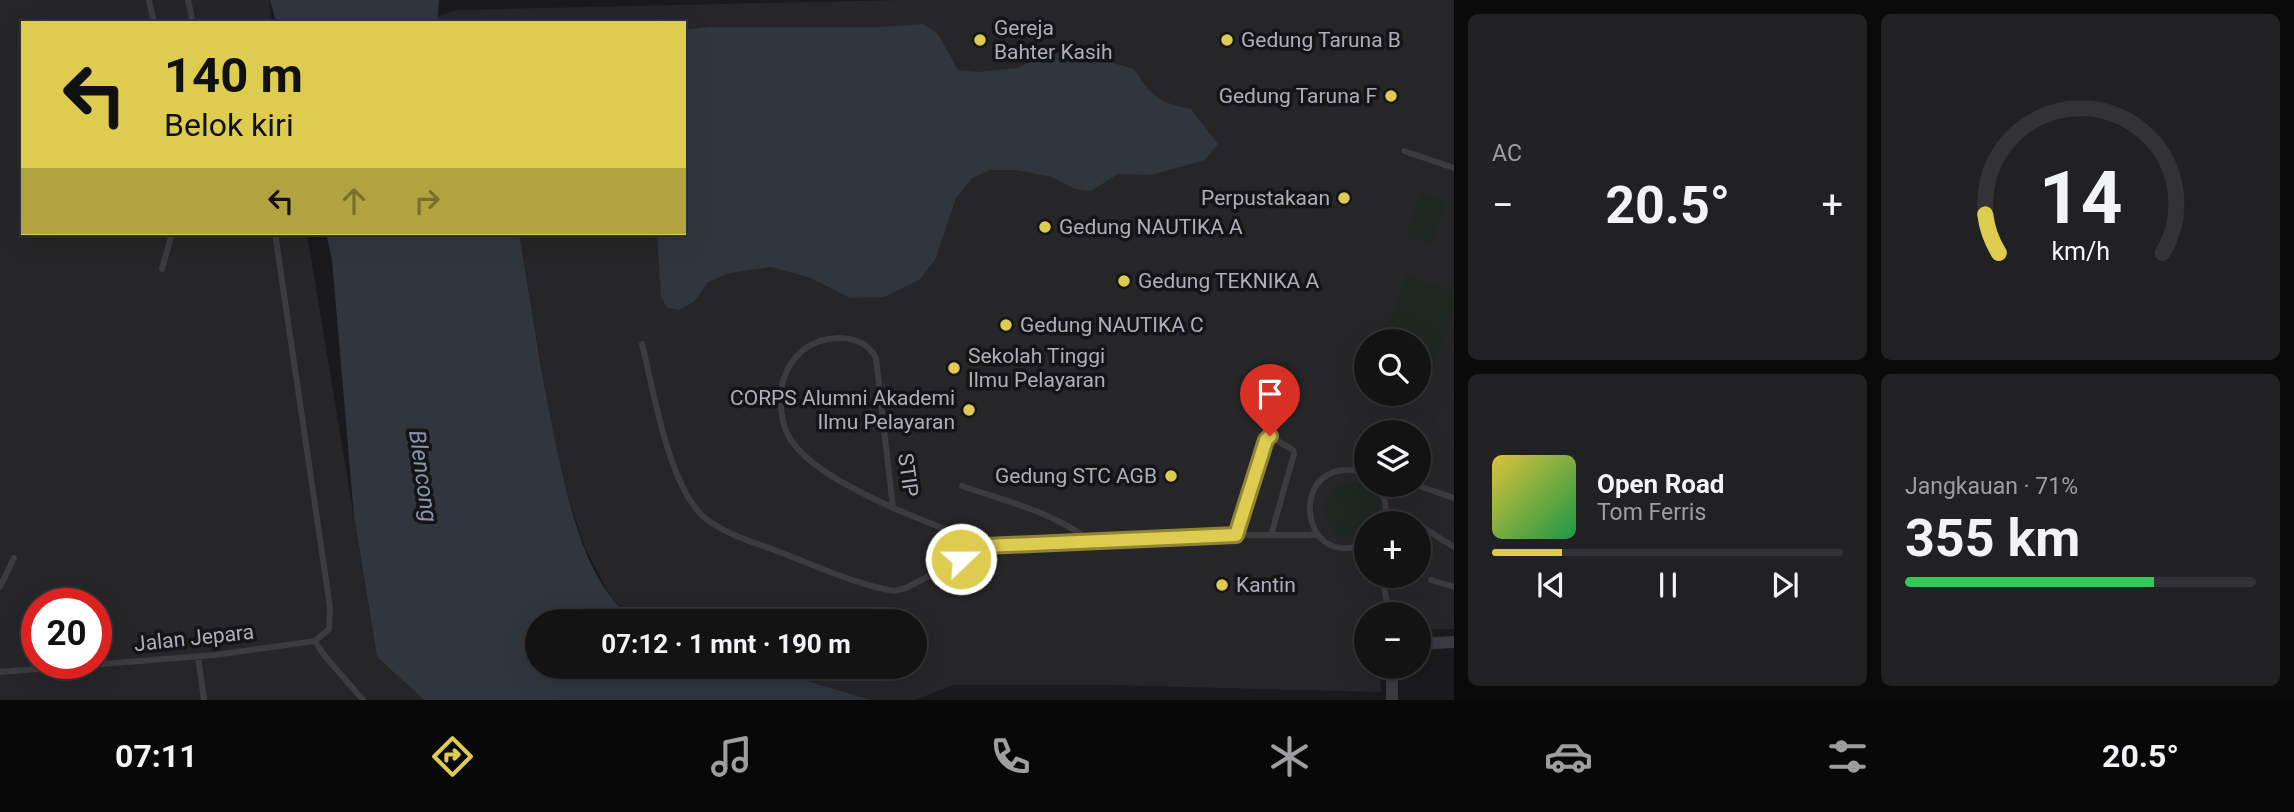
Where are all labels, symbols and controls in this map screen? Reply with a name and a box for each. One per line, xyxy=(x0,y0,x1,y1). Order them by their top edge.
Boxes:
place label: Gereja Bahter Kasih xyxy=(994,16,1113,64)
place label: Gedung Taruna B xyxy=(1241,28,1401,52)
marker: Gereja Bahter Kasih xyxy=(972,32,988,48)
marker: Gedung Taruna B xyxy=(1219,32,1235,48)
text: 140 m xyxy=(164,47,303,104)
icon: left xyxy=(49,49,140,140)
place label: Gedung Taruna F xyxy=(1219,84,1377,108)
marker: Gedung Taruna F xyxy=(1383,88,1399,104)
text: Belok kiri xyxy=(164,106,294,144)
text: AC xyxy=(1492,140,1522,167)
text: 14 xyxy=(2039,155,2122,241)
text: 20.5° xyxy=(1605,175,1730,236)
icon: left xyxy=(262,182,300,220)
icon: ahead xyxy=(335,182,373,220)
icon: right xyxy=(408,182,446,220)
text: − xyxy=(1492,183,1514,227)
text: + xyxy=(1821,183,1843,227)
place label: Perpustakaan xyxy=(1201,186,1330,210)
marker: Perpustakaan xyxy=(1336,190,1352,206)
place label: Gedung NAUTIKA A xyxy=(1059,215,1243,239)
marker: Gedung NAUTIKA A xyxy=(1037,219,1053,235)
text: km/h xyxy=(2051,237,2110,266)
place label: Gedung TEKNIKA A xyxy=(1138,269,1319,293)
marker: Gedung TEKNIKA A xyxy=(1116,273,1132,289)
place label: Gedung NAUTIKA C xyxy=(1020,313,1204,337)
marker: Gedung NAUTIKA C xyxy=(998,317,1014,333)
map controls xyxy=(1354,329,1431,679)
button: search xyxy=(1354,329,1431,406)
place label: Sekolah Tinggi Ilmu Pelayaran xyxy=(968,344,1106,392)
marker: Sekolah Tinggi Ilmu Pelayaran xyxy=(946,360,962,376)
pin xyxy=(1240,364,1300,436)
icon: arrive xyxy=(1251,375,1289,413)
place label: CORPS Alumni Akademi Ilmu Pelayaran xyxy=(730,386,955,434)
marker: CORPS Alumni Akademi Ilmu Pelayaran xyxy=(961,402,977,418)
button: layers xyxy=(1354,420,1431,497)
water label: Blencong xyxy=(403,428,443,524)
street label: STIP xyxy=(893,452,923,498)
place label: Gedung STC AGB xyxy=(995,464,1157,488)
marker: Gedung STC AGB xyxy=(1163,468,1179,484)
text: Open Road xyxy=(1597,469,1725,499)
text: Jangkauan · 71% xyxy=(1905,473,2078,500)
text: Tom Ferris xyxy=(1597,499,1706,526)
text: 355 km xyxy=(1905,508,2080,569)
button: + xyxy=(1354,511,1431,588)
position arrow xyxy=(924,522,998,596)
icon: previous xyxy=(1532,566,1570,604)
icon: pause xyxy=(1649,566,1687,604)
icon: next xyxy=(1766,566,1804,604)
place label: Kantin xyxy=(1236,573,1296,597)
marker: Kantin xyxy=(1214,577,1230,593)
speed limit sign: 20 xyxy=(21,588,112,679)
button: − xyxy=(1354,602,1431,679)
street label: Jalan Jepara xyxy=(133,620,255,656)
text: 07:12 · 1 mnt · 190 m xyxy=(601,629,851,659)
icon: directions xyxy=(428,732,477,781)
icon: music xyxy=(707,732,756,781)
icon: phone xyxy=(986,732,1035,781)
icon: climate xyxy=(1265,732,1314,781)
icon: car xyxy=(1544,732,1593,781)
icon: filters xyxy=(1823,732,1872,781)
text: 07:11 xyxy=(115,737,197,775)
text: 20.5° xyxy=(2102,737,2179,775)

